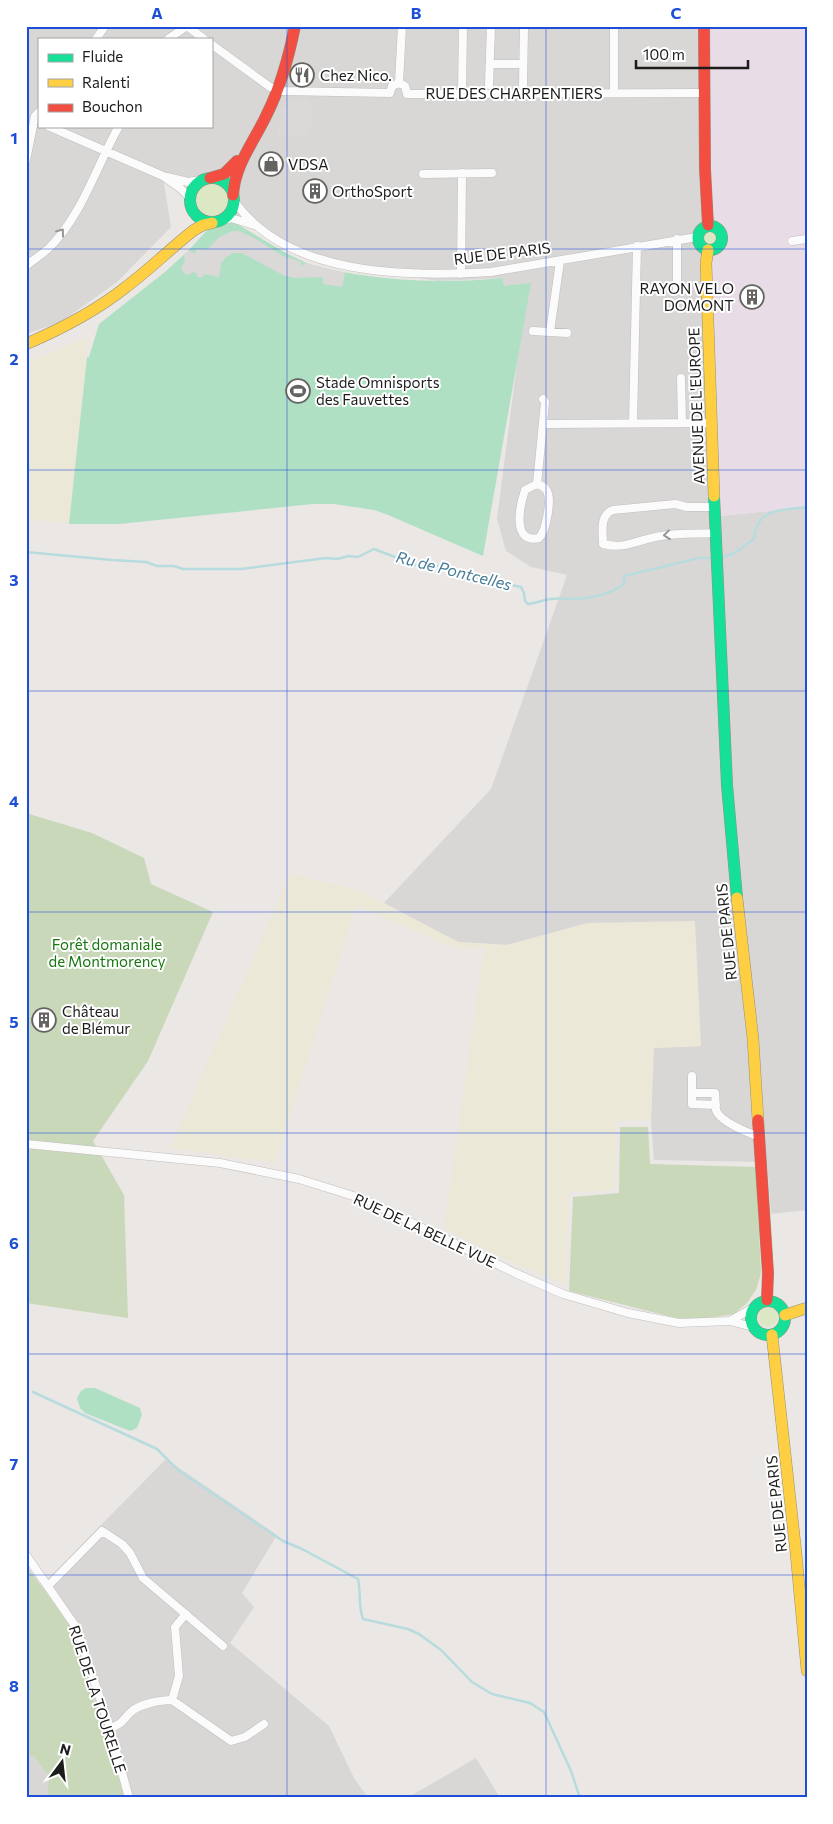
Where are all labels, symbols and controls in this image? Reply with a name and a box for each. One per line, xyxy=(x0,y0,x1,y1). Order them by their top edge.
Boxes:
text: A xyxy=(151,3,163,22)
text: B xyxy=(411,3,422,22)
text: C xyxy=(671,3,682,22)
legend xyxy=(38,38,212,128)
scale bar xyxy=(636,38,748,70)
text: 100 m xyxy=(643,45,685,63)
text: Fluide xyxy=(82,47,123,65)
restaurant icon: Chez Nico. xyxy=(289,62,315,88)
place label: Chez Nico. xyxy=(320,66,392,84)
text: Ralenti xyxy=(82,73,130,91)
street label: RUE DES CHARPENTIERS xyxy=(425,84,603,102)
text: Bouchon xyxy=(82,97,143,115)
text: 1 xyxy=(10,128,18,147)
shop icon: VDSA xyxy=(258,151,284,177)
place label: VDSA xyxy=(288,155,329,173)
building icon: OrthoSport xyxy=(302,178,328,204)
place label: OrthoSport xyxy=(332,182,413,200)
one-way arrow xyxy=(55,228,64,238)
street label: RUE DE PARIS xyxy=(453,238,552,268)
place label: RAYON VELO DOMONT xyxy=(640,279,734,314)
building icon: RAYON VELO DOMONT xyxy=(739,284,765,310)
street label: AVENUE DE L'EUROPE xyxy=(684,327,708,485)
text: 2 xyxy=(9,349,19,368)
place label: Stade Omnisports des Fauvettes xyxy=(316,373,440,408)
sports icon: Stade Omnisports des Fauvettes xyxy=(285,378,311,404)
one-way arrow xyxy=(663,529,671,540)
water label: Ru de Pontcelles xyxy=(394,546,514,594)
text: 3 xyxy=(9,570,19,589)
text: 4 xyxy=(9,791,19,810)
street label: RUE DE PARIS xyxy=(712,882,740,981)
park label: Forêt domaniale de Montmorency xyxy=(49,935,166,970)
place label: Château de Blémur xyxy=(62,1002,130,1037)
building icon: Château de Blémur xyxy=(31,1007,57,1033)
text: 5 xyxy=(9,1012,19,1031)
street label: RUE DE LA BELLE VUE xyxy=(351,1189,499,1271)
text: 6 xyxy=(9,1233,19,1252)
text: 7 xyxy=(10,1454,19,1473)
street label: RUE DE PARIS xyxy=(762,1454,790,1553)
street label: RUE DE LA TOURELLE xyxy=(66,1623,130,1775)
text: 8 xyxy=(9,1676,19,1695)
north arrow xyxy=(38,1736,88,1786)
text: N xyxy=(58,1739,73,1759)

